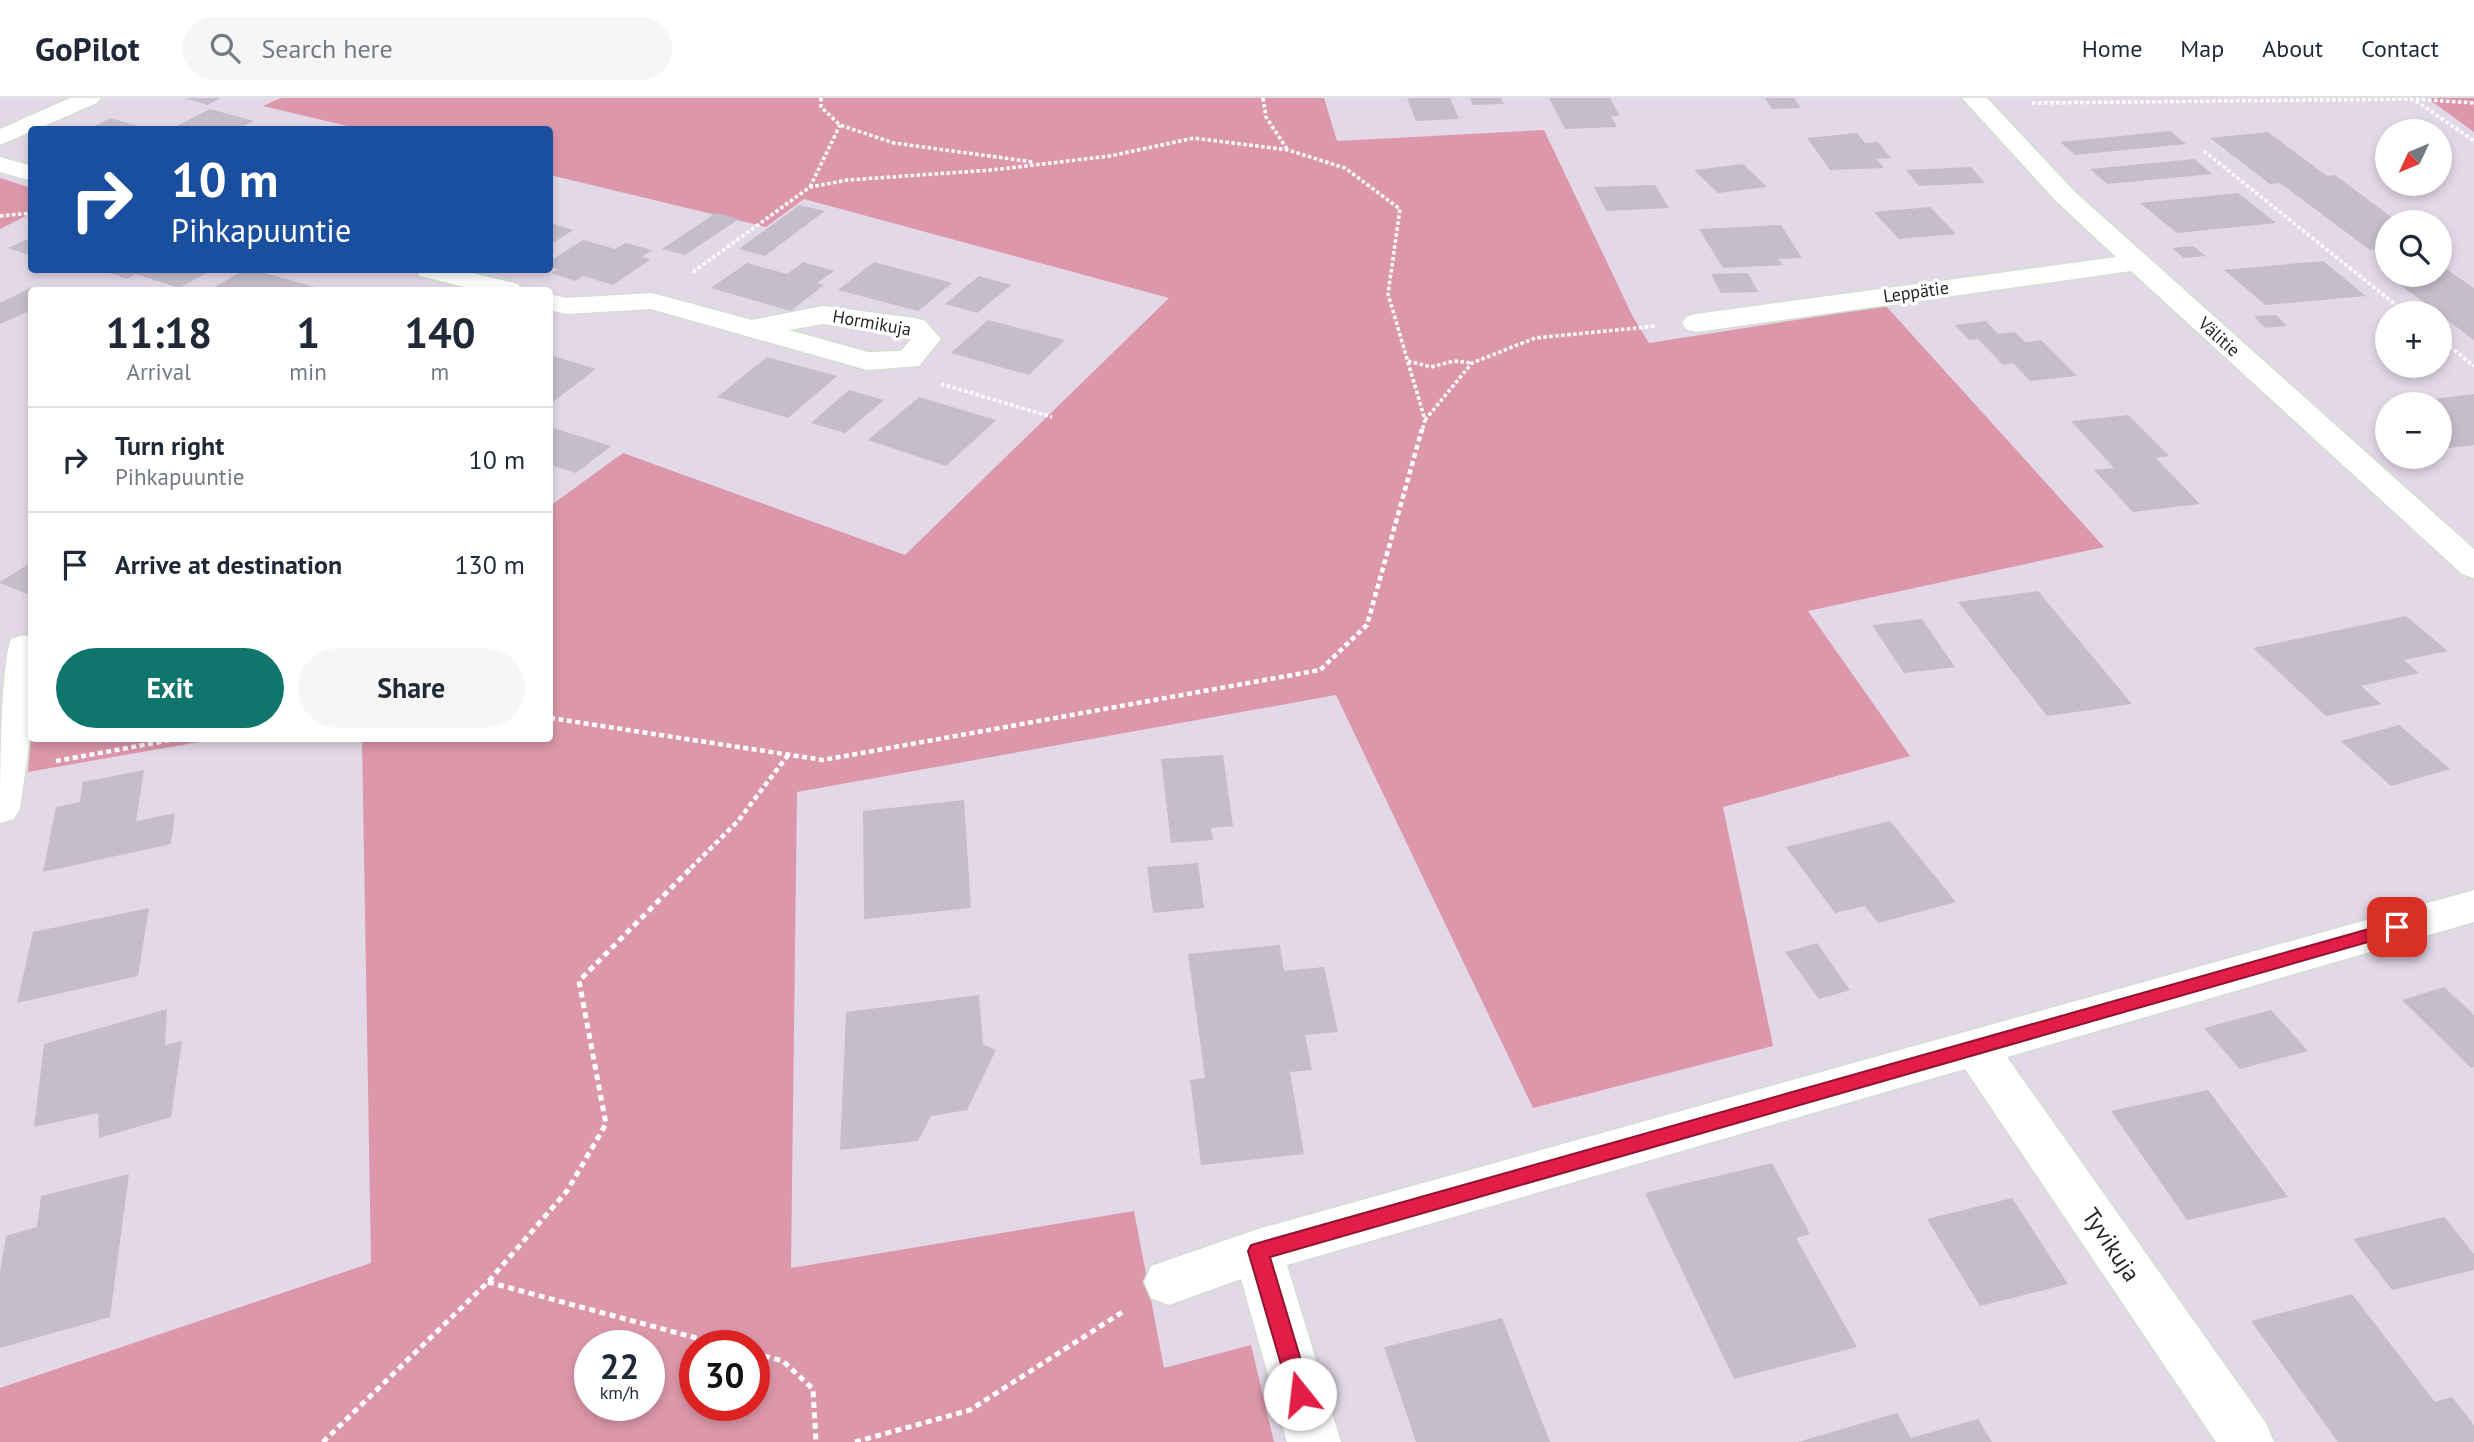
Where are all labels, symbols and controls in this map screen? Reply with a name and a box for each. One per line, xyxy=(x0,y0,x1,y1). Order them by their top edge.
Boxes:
search box xyxy=(182,17,672,80)
text: GoPilot xyxy=(35,27,140,70)
icon: search xyxy=(206,29,244,67)
text: Search here xyxy=(262,32,393,65)
text: Home xyxy=(2082,33,2142,64)
text: Map xyxy=(2180,33,2224,64)
text: About xyxy=(2262,33,2323,64)
text: Contact xyxy=(2361,33,2439,64)
north arrow xyxy=(2375,119,2452,196)
map controls xyxy=(2375,119,2452,469)
text: 10 m xyxy=(171,147,278,211)
icon: right xyxy=(56,154,147,245)
text: Pihkapuuntie xyxy=(171,209,351,251)
button: search xyxy=(2375,210,2452,287)
street label: Leppätie xyxy=(1882,276,1950,307)
button: + xyxy=(2375,301,2452,378)
street label: Hormikuja xyxy=(831,304,913,341)
text: 11:18 xyxy=(105,305,212,360)
text: 1 xyxy=(296,305,320,360)
text: 140 xyxy=(404,305,476,360)
street label: Välitie xyxy=(2193,311,2245,361)
text: Arrival xyxy=(126,357,191,386)
text: min xyxy=(289,357,327,386)
text: m xyxy=(431,357,449,386)
button: − xyxy=(2375,392,2452,469)
text: Turn right xyxy=(115,429,224,462)
icon: right xyxy=(56,441,94,479)
text: 10 m xyxy=(469,443,525,476)
text: Pihkapuuntie xyxy=(115,462,245,491)
icon: arrive xyxy=(56,546,94,584)
text: Arrive at destination xyxy=(115,548,342,581)
text: 130 m xyxy=(454,548,525,581)
button: Exit xyxy=(56,648,284,728)
button: Share xyxy=(298,648,525,728)
pin xyxy=(2367,897,2427,957)
icon: arrive xyxy=(2378,908,2416,946)
street label: Tyvikuja xyxy=(2076,1202,2147,1288)
speed limit sign: 30 xyxy=(679,1330,770,1421)
text: 22 xyxy=(600,1343,639,1389)
position arrow xyxy=(1263,1357,1337,1431)
text: km/h xyxy=(600,1381,639,1404)

